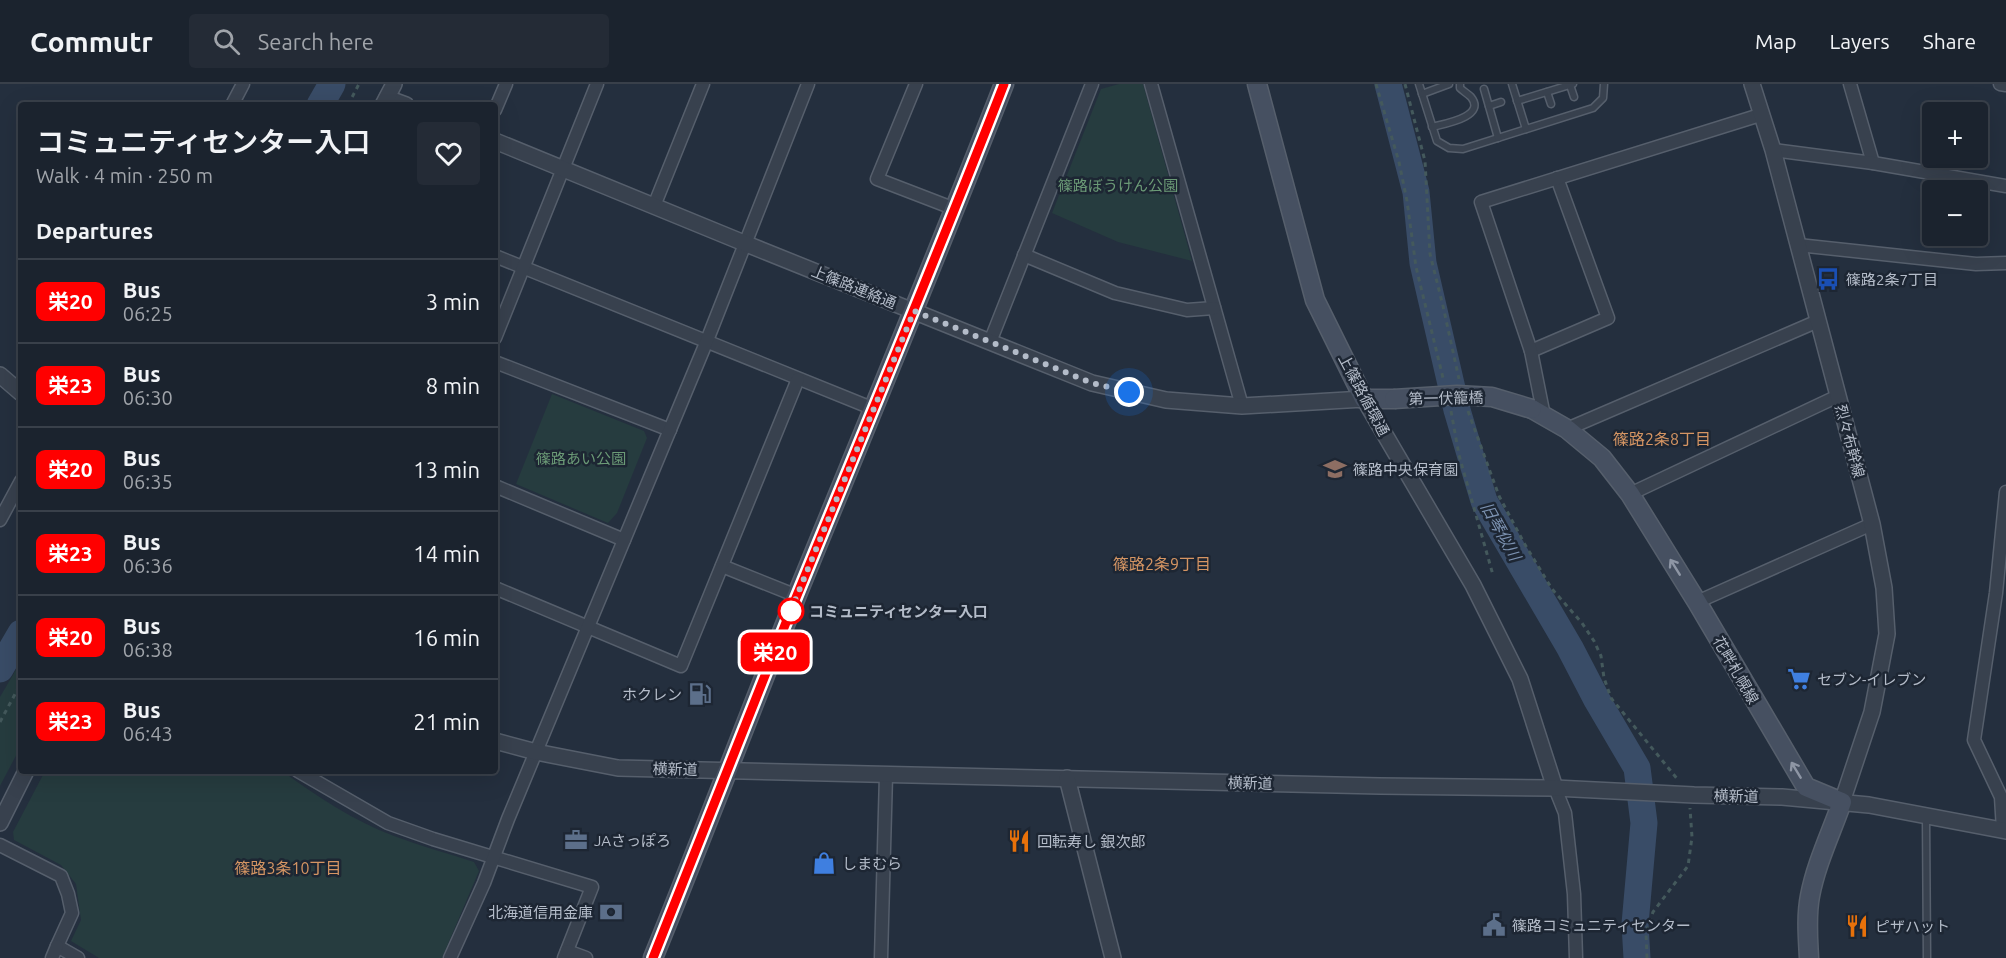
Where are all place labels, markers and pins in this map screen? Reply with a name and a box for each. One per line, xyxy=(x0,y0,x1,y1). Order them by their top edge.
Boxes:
bus stop icon: 篠路2条7丁目 xyxy=(1815,266,1841,292)
place label: 篠路2条7丁目 xyxy=(1846,271,1938,288)
school or university icon: 篠路中央保育園 xyxy=(1322,456,1348,482)
place label: 篠路中央保育園 xyxy=(1353,461,1458,478)
marker: コミュニティセンター入口 xyxy=(778,598,804,624)
place label: コミュニティセンター入口 xyxy=(809,603,988,620)
supermarket icon: セブン-イレブン xyxy=(1786,666,1812,692)
place label: セブン-イレブン xyxy=(1817,671,1926,688)
fuel station icon: ホクレン xyxy=(687,681,713,707)
place label: ホクレン xyxy=(622,686,682,703)
office icon: JAさっぽろ xyxy=(563,827,589,853)
restaurant icon: 回転寿し 銀次郎 xyxy=(1006,828,1032,854)
place label: JAさっぽろ xyxy=(594,832,671,849)
place label: 回転寿し 銀次郎 xyxy=(1037,833,1145,850)
shop icon: しまむら xyxy=(811,850,837,876)
place label: しまむら xyxy=(842,855,902,872)
bank icon: 北海道信用金庫 xyxy=(598,899,624,925)
place label: 北海道信用金庫 xyxy=(488,904,593,921)
public building icon: 篠路コミュニティセンター xyxy=(1481,912,1507,938)
restaurant icon: ピザハット xyxy=(1844,913,1870,939)
place label: 篠路コミュニティセンター xyxy=(1512,917,1691,934)
place label: ピザハット xyxy=(1875,918,1950,935)

